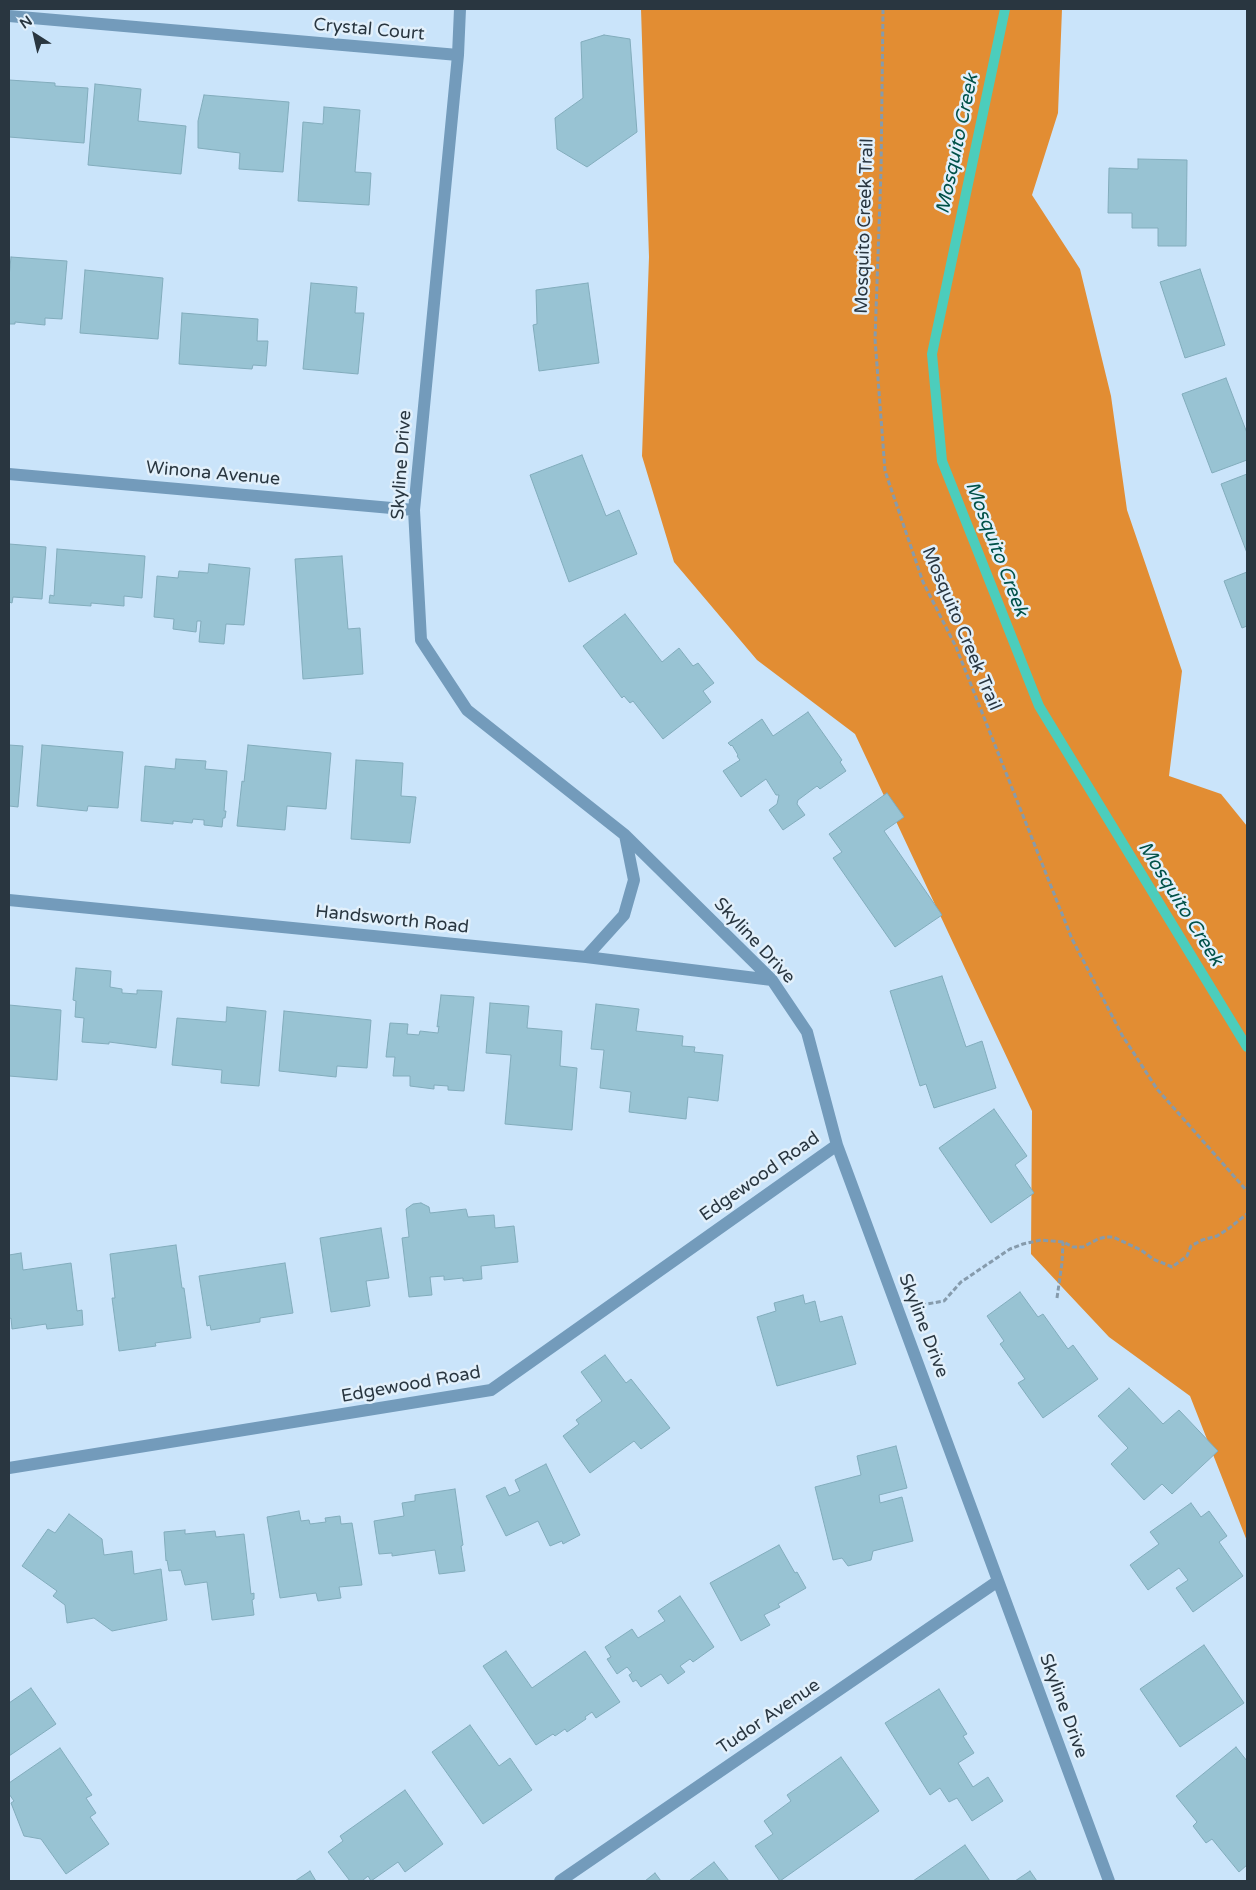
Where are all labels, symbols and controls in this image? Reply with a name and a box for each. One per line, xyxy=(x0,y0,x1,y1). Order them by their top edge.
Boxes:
north arrow xyxy=(10,10,60,60)
text: N xyxy=(17,12,36,32)
street label: Crystal Court xyxy=(312,14,426,46)
water label: Mosquito Creek xyxy=(932,72,984,216)
street label: Mosquito Creek Trail xyxy=(851,138,879,314)
street label: Skyline Drive xyxy=(387,410,417,520)
street label: Winona Avenue xyxy=(145,457,281,491)
water label: Mosquito Creek xyxy=(960,478,1032,620)
street label: Mosquito Creek Trail xyxy=(917,544,1005,714)
water label: Mosquito Creek xyxy=(1133,837,1227,971)
street label: Skyline Drive xyxy=(709,894,799,988)
street label: Handsworth Road xyxy=(314,901,470,939)
street label: Edgewood Road xyxy=(696,1128,824,1226)
street label: Skyline Drive xyxy=(893,1271,953,1381)
street label: Edgewood Road xyxy=(340,1362,482,1408)
street label: Skyline Drive xyxy=(1034,1651,1092,1761)
street label: Tudor Avenue xyxy=(714,1675,824,1759)

